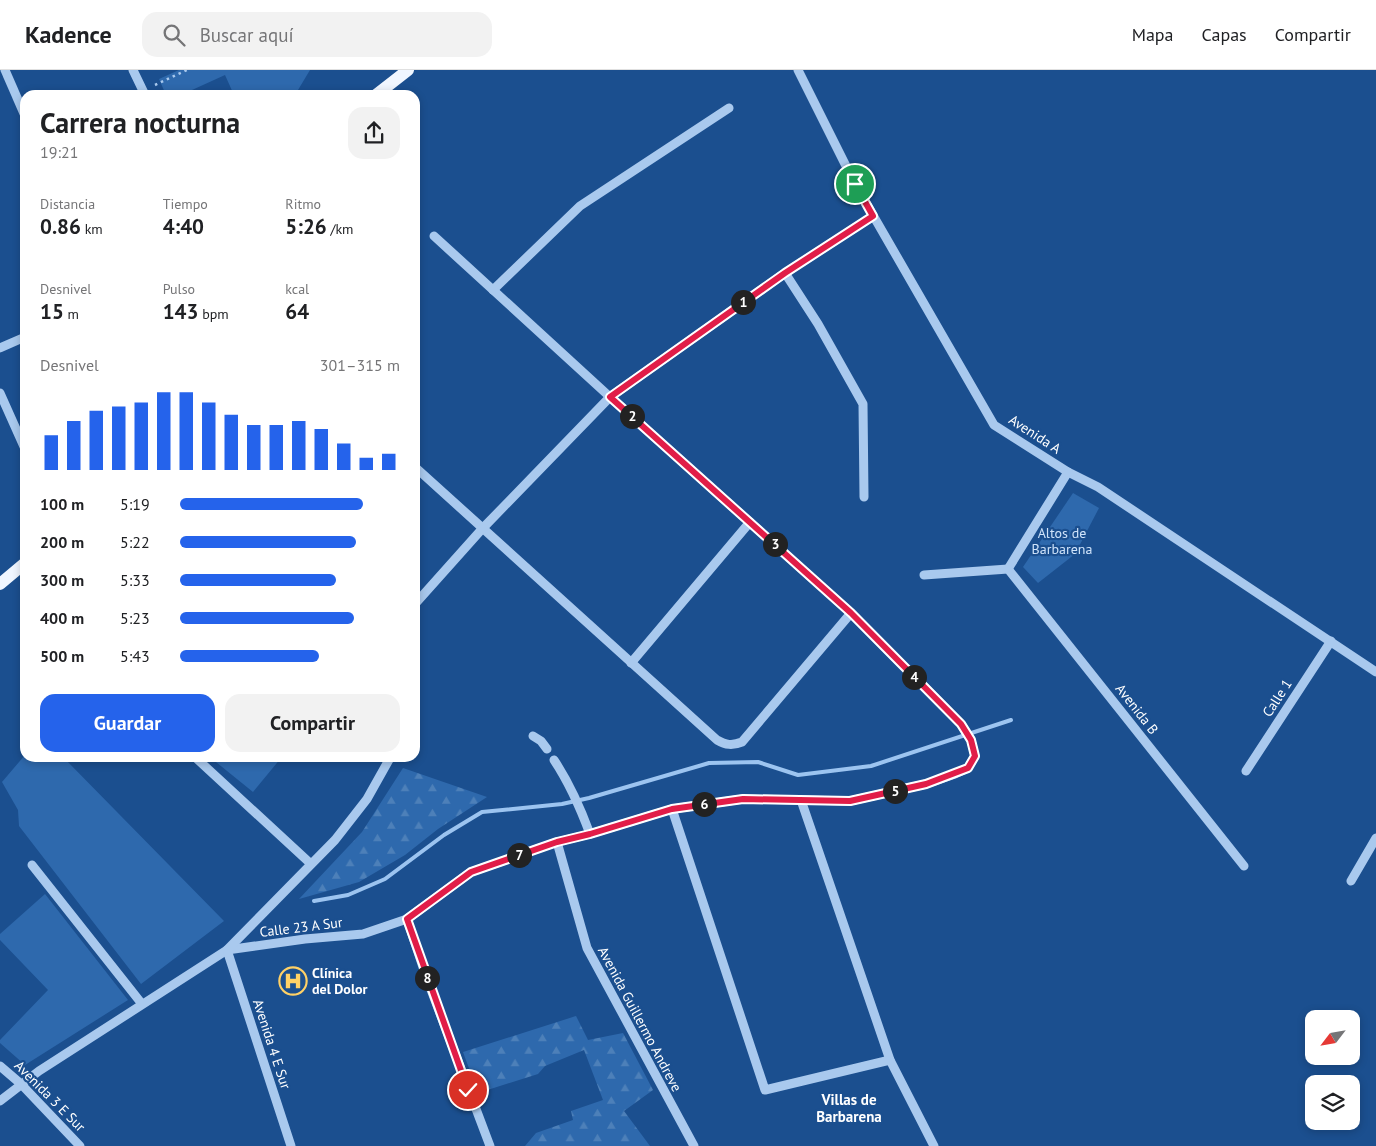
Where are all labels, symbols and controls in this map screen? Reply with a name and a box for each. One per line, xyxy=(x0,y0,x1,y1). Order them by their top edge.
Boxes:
search box xyxy=(142,12,492,57)
text: Kadence xyxy=(25,19,112,50)
icon: search xyxy=(160,21,188,49)
text: Buscar aquí xyxy=(200,23,294,47)
text: Mapa xyxy=(1132,23,1174,46)
text: Capas xyxy=(1202,23,1247,46)
text: Compartir xyxy=(1275,23,1351,46)
text: Carrera nocturna xyxy=(40,104,240,141)
button: share xyxy=(348,107,400,159)
text: 19:21 xyxy=(40,142,78,162)
pin xyxy=(834,163,876,205)
icon: arrive xyxy=(841,170,869,198)
text: Distancia xyxy=(40,195,95,213)
text: Tiempo xyxy=(163,195,208,213)
text: Ritmo xyxy=(285,195,321,213)
text: 0.86 xyxy=(40,213,81,240)
text: 4:40 xyxy=(163,213,204,240)
text: 5:26 xyxy=(285,213,327,240)
text: km xyxy=(81,220,103,238)
text: /km xyxy=(327,220,353,238)
text: Desnivel xyxy=(40,280,91,298)
text: Pulso xyxy=(163,280,195,298)
text: kcal xyxy=(285,280,309,298)
pin: 1 xyxy=(730,290,756,314)
text: 1 xyxy=(740,293,747,311)
text: 15 xyxy=(40,298,64,325)
text: 143 xyxy=(163,298,198,325)
text: 64 xyxy=(285,298,309,325)
text: m xyxy=(64,305,79,323)
text: bpm xyxy=(198,305,229,323)
text: Desnivel xyxy=(40,355,99,375)
text: 301–315 m xyxy=(320,355,400,375)
pin: 2 xyxy=(620,404,644,428)
text: 2 xyxy=(629,407,636,425)
street label: Avenida A xyxy=(1005,410,1065,458)
text: 100 m xyxy=(40,494,84,514)
text: 5:19 xyxy=(120,494,150,514)
park label: Altos de Barbarena xyxy=(1032,524,1092,558)
text: 200 m xyxy=(40,532,84,552)
text: 5:22 xyxy=(120,532,150,552)
pin: 3 xyxy=(762,532,788,556)
text: 3 xyxy=(772,535,779,553)
text: 300 m xyxy=(40,570,84,590)
text: 5:33 xyxy=(120,570,150,590)
text: 400 m xyxy=(40,608,84,628)
text: 5:23 xyxy=(120,608,150,628)
text: 500 m xyxy=(40,646,84,666)
text: 5:43 xyxy=(120,646,150,666)
pin: 4 xyxy=(902,664,926,690)
text: 4 xyxy=(911,668,918,686)
street label: Calle 1 xyxy=(1258,676,1296,720)
street label: Avenida B xyxy=(1112,680,1162,738)
button: Guardar xyxy=(40,694,215,752)
button: Compartir xyxy=(225,694,400,752)
pin: 5 xyxy=(882,778,908,804)
text: 5 xyxy=(892,782,899,800)
pin: 6 xyxy=(692,792,716,816)
text: 6 xyxy=(701,795,708,813)
pin: 7 xyxy=(506,842,532,868)
text: 7 xyxy=(516,846,523,864)
street label: Calle 23 A Sur xyxy=(259,913,344,941)
street label: Avenida Guillermo Andreve xyxy=(594,943,686,1095)
place label: Clínica del Dolor xyxy=(312,964,368,998)
hospital icon: Clínica del Dolor xyxy=(278,966,308,996)
pin: 8 xyxy=(414,966,440,990)
text: 8 xyxy=(424,969,431,987)
street label: Avenida 4 E Sur xyxy=(249,997,295,1091)
north arrow xyxy=(1305,1010,1360,1065)
map controls xyxy=(1305,1010,1360,1130)
street label: Avenida 3 E Sur xyxy=(11,1057,90,1136)
pin xyxy=(447,1069,489,1111)
button: layers xyxy=(1305,1075,1360,1130)
icon: check xyxy=(454,1076,482,1104)
district label: Villas de Barbarena xyxy=(816,1090,882,1126)

